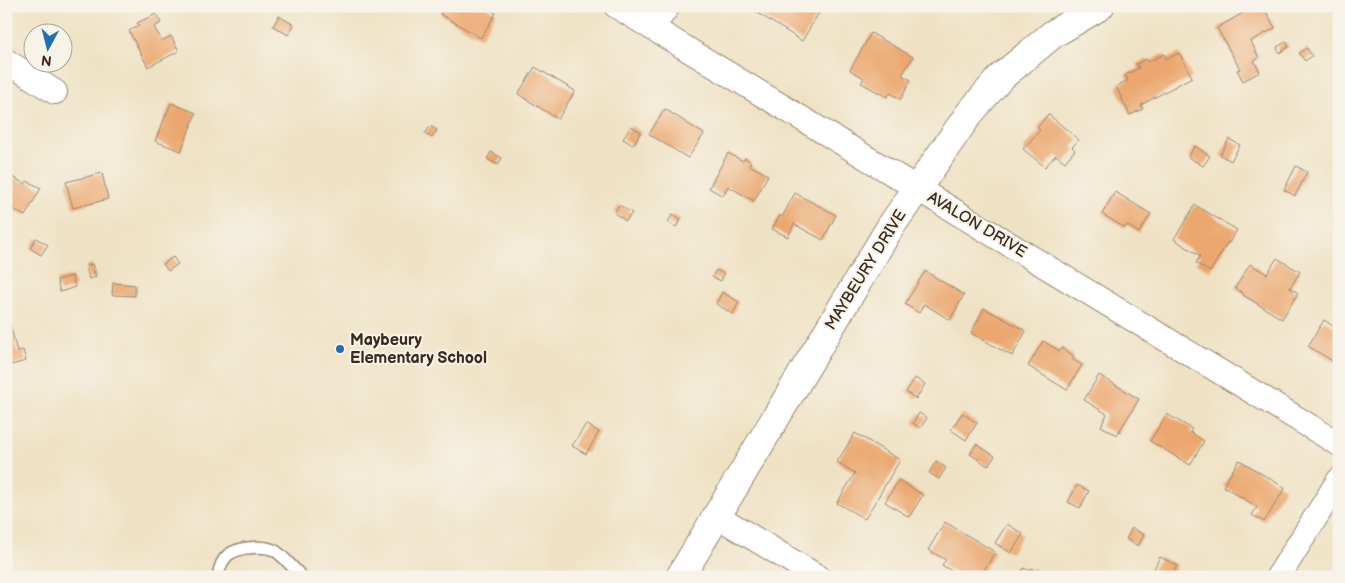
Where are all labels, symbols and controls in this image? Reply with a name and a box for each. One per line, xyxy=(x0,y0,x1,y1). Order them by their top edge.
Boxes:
north arrow xyxy=(22,22,72,72)
text: N xyxy=(40,51,53,69)
street label: AVALON DRIVE xyxy=(924,188,1030,262)
street label: MAYBEURY DRIVE xyxy=(821,206,911,334)
place label: Maybeury Elementary School xyxy=(350,331,487,368)
marker: Maybeury Elementary School xyxy=(334,343,346,355)

